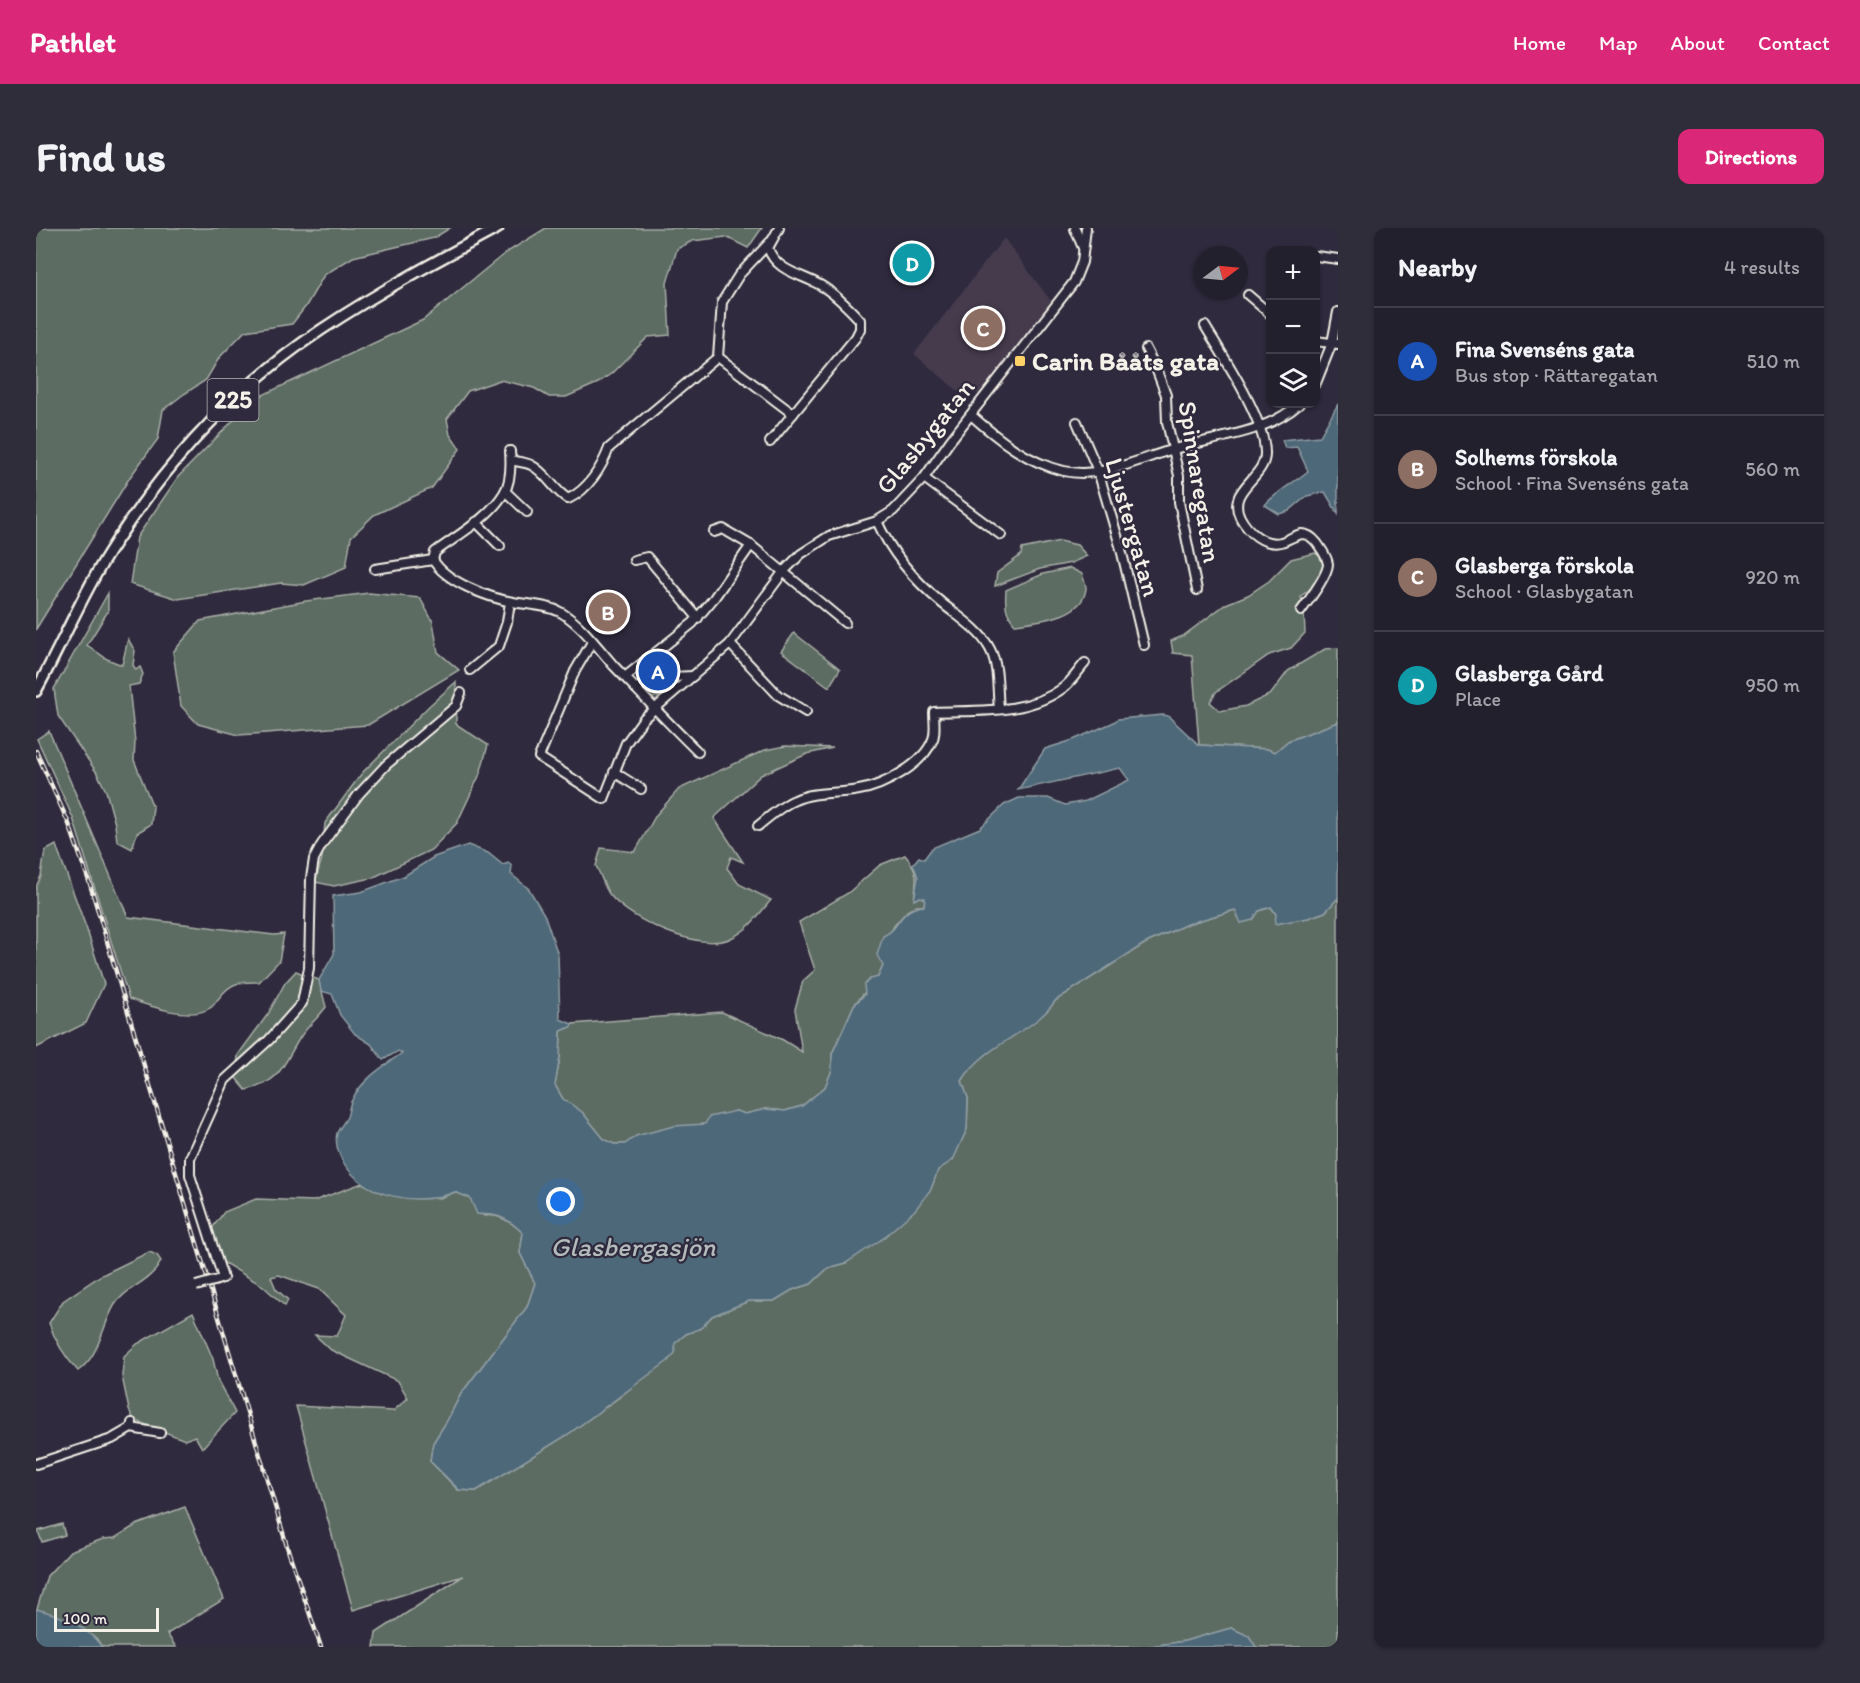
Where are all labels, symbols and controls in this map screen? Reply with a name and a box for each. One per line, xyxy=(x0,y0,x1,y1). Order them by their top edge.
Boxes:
text: Pathlet xyxy=(30,25,116,59)
text: Home xyxy=(1513,30,1566,55)
text: Map xyxy=(1599,30,1638,55)
text: About xyxy=(1671,30,1725,55)
text: Contact xyxy=(1758,30,1830,55)
button: Directions xyxy=(1678,129,1824,184)
text: Find us xyxy=(36,131,166,182)
pin: D xyxy=(892,240,932,285)
north arrow xyxy=(1194,246,1248,300)
map controls xyxy=(1266,246,1320,408)
button: + xyxy=(1266,246,1320,300)
text: Nearby xyxy=(1398,251,1477,283)
text: 4 results xyxy=(1724,255,1800,279)
button: − xyxy=(1266,300,1320,354)
pin: C xyxy=(964,306,1002,350)
text: Fina Svenséns gata xyxy=(1455,336,1634,363)
place label: Carin Bååts gata xyxy=(1032,345,1219,377)
text: A xyxy=(1411,349,1424,373)
text: 510 m xyxy=(1747,349,1800,373)
marker: Carin Bååts gata xyxy=(1013,354,1027,368)
button: layers xyxy=(1266,354,1320,408)
text: Bus stop · Rättaregatan xyxy=(1455,363,1658,387)
street label: Glasbygatan xyxy=(868,371,982,501)
road number: 225 xyxy=(208,379,258,421)
street label: Spinnaregatan xyxy=(1171,399,1229,565)
text: Solhems förskola xyxy=(1455,444,1617,471)
street label: Ljustergatan xyxy=(1098,454,1168,600)
text: B xyxy=(1411,457,1424,481)
text: 560 m xyxy=(1745,457,1800,481)
text: School · Fina Svenséns gata xyxy=(1455,471,1689,495)
text: Glasberga förskola xyxy=(1455,552,1634,579)
text: C xyxy=(1411,565,1424,589)
text: 920 m xyxy=(1745,565,1800,589)
text: School · Glasbygatan xyxy=(1455,579,1634,603)
pin: B xyxy=(588,590,628,634)
pin: A xyxy=(638,648,678,694)
text: Glasberga Gård xyxy=(1455,660,1603,687)
text: D xyxy=(1411,673,1424,697)
text: 950 m xyxy=(1745,673,1800,697)
text: Place xyxy=(1455,687,1501,711)
your location xyxy=(546,1187,575,1216)
water label: Glasbergasjön xyxy=(551,1230,716,1263)
scale bar xyxy=(54,1605,159,1632)
text: 100 m xyxy=(63,1609,107,1628)

